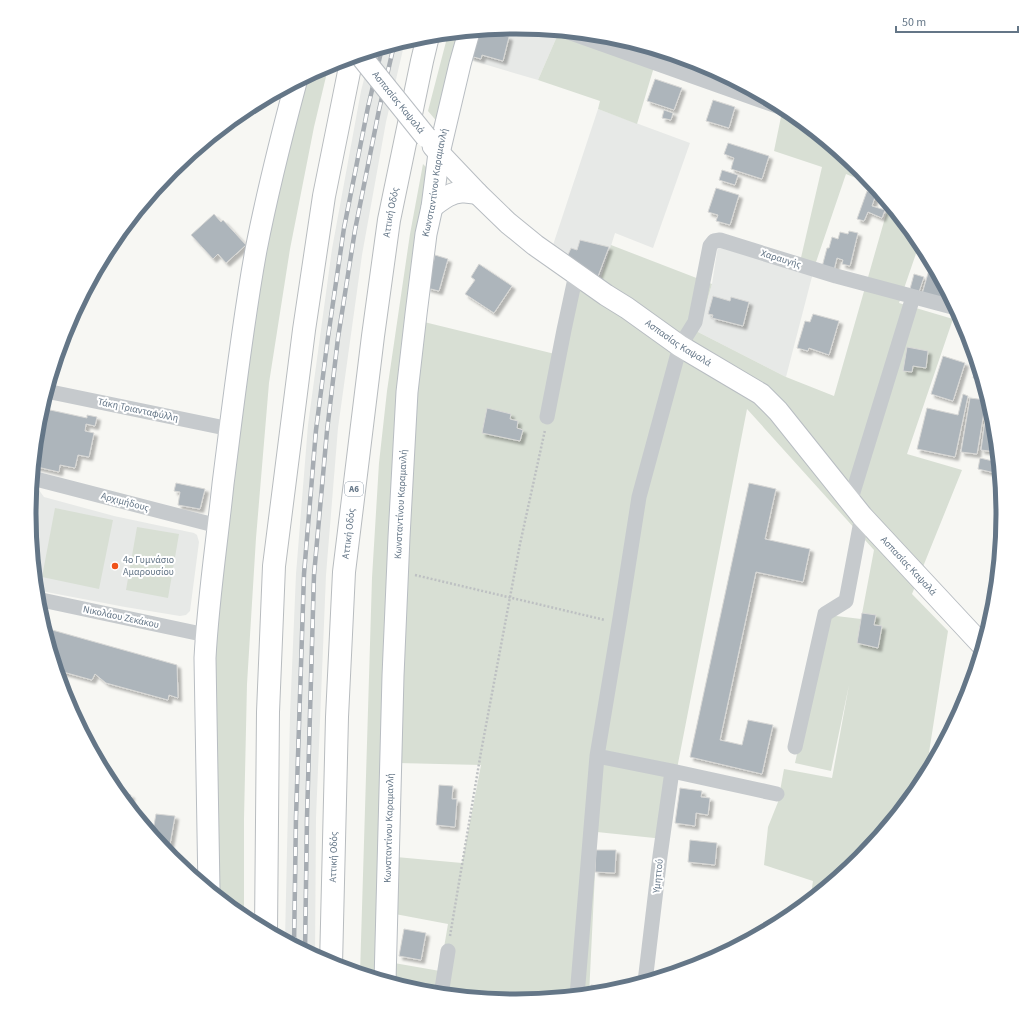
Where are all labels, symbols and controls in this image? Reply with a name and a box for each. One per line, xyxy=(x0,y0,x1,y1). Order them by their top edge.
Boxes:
scale bar xyxy=(896,8,1018,34)
text: 50 m xyxy=(902,14,926,31)
street label: Ασπασίας Καψαλά xyxy=(369,68,428,137)
street label: Κωνσταντίνου Καραμανλή xyxy=(419,127,452,238)
street label: Αττική Οδός xyxy=(380,185,403,238)
street label: Χαραυγής xyxy=(759,246,803,272)
street label: Ασπασίας Καψαλά xyxy=(642,316,714,370)
street label: Τάκη Τριανταφύλλη xyxy=(96,395,180,425)
street label: Κωνσταντίνου Καραμανλή xyxy=(391,449,411,559)
road number: Α6 xyxy=(345,482,363,496)
street label: Αρχιμήδους xyxy=(99,489,151,515)
street label: Αττική Οδός xyxy=(339,507,359,560)
street label: Ασπασίας Καψαλά xyxy=(877,533,940,599)
place label: 4ο Γυμνάσιο Αμαρουσίου xyxy=(123,553,174,579)
marker: 4ο Γυμνάσιο Αμαρουσίου xyxy=(110,561,120,571)
street label: Νικολάου Ζεκάκου xyxy=(82,602,160,632)
street label: Κωνσταντίνου Καραμανλή xyxy=(381,773,397,883)
street label: Αττική Οδός xyxy=(326,831,341,883)
street label: Υμηττού xyxy=(649,858,667,895)

